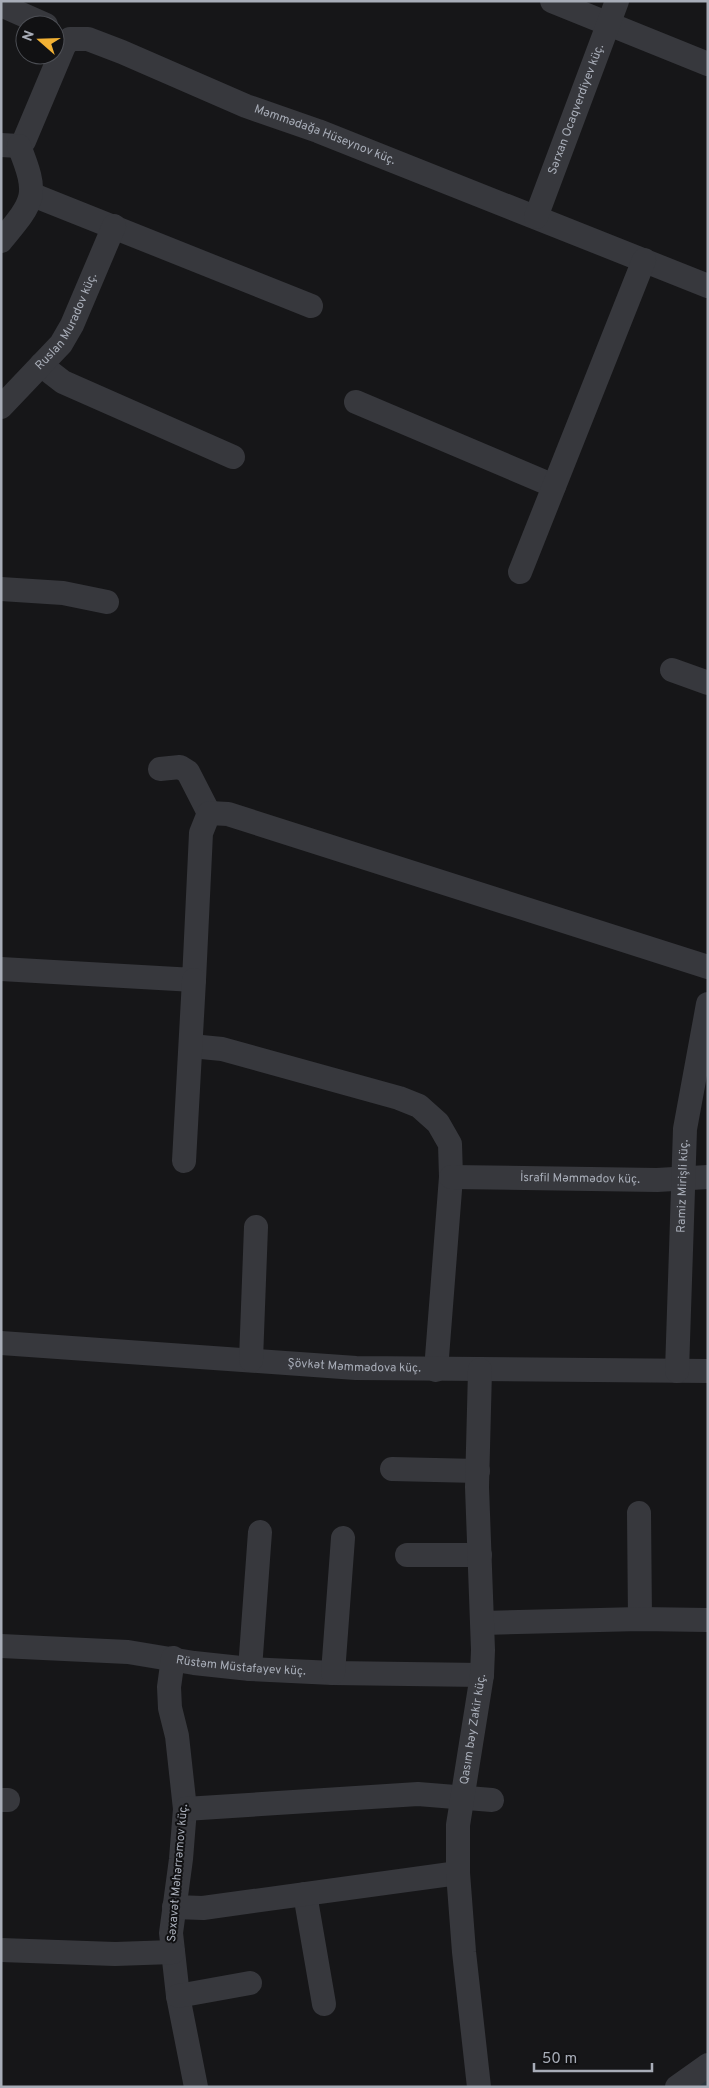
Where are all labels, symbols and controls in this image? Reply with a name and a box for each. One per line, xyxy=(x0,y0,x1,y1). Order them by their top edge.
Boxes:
north arrow xyxy=(15,15,65,65)
text: N xyxy=(19,28,39,44)
street label: Sərxan Ocaqverdiyev küç. xyxy=(545,41,608,177)
street label: Məmmədağa Hüseynov küç. xyxy=(252,101,398,169)
street label: Ruslan Muradov küç. xyxy=(32,270,101,374)
street label: Ramiz Mirişli küç. xyxy=(674,1139,693,1233)
street label: İsrafil Məmmədov küç. xyxy=(520,1170,640,1188)
street label: Şövkət Məmmədova küç. xyxy=(287,1355,421,1377)
street label: Rüstəm Müstafayev küç. xyxy=(175,1652,307,1680)
street label: Qasım bəy Zakir küç. xyxy=(457,1672,490,1786)
street label: Səxavət Məhərrəmov küç. xyxy=(164,1803,192,1943)
scale bar xyxy=(534,2040,652,2072)
text: 50 m xyxy=(542,2050,577,2069)

